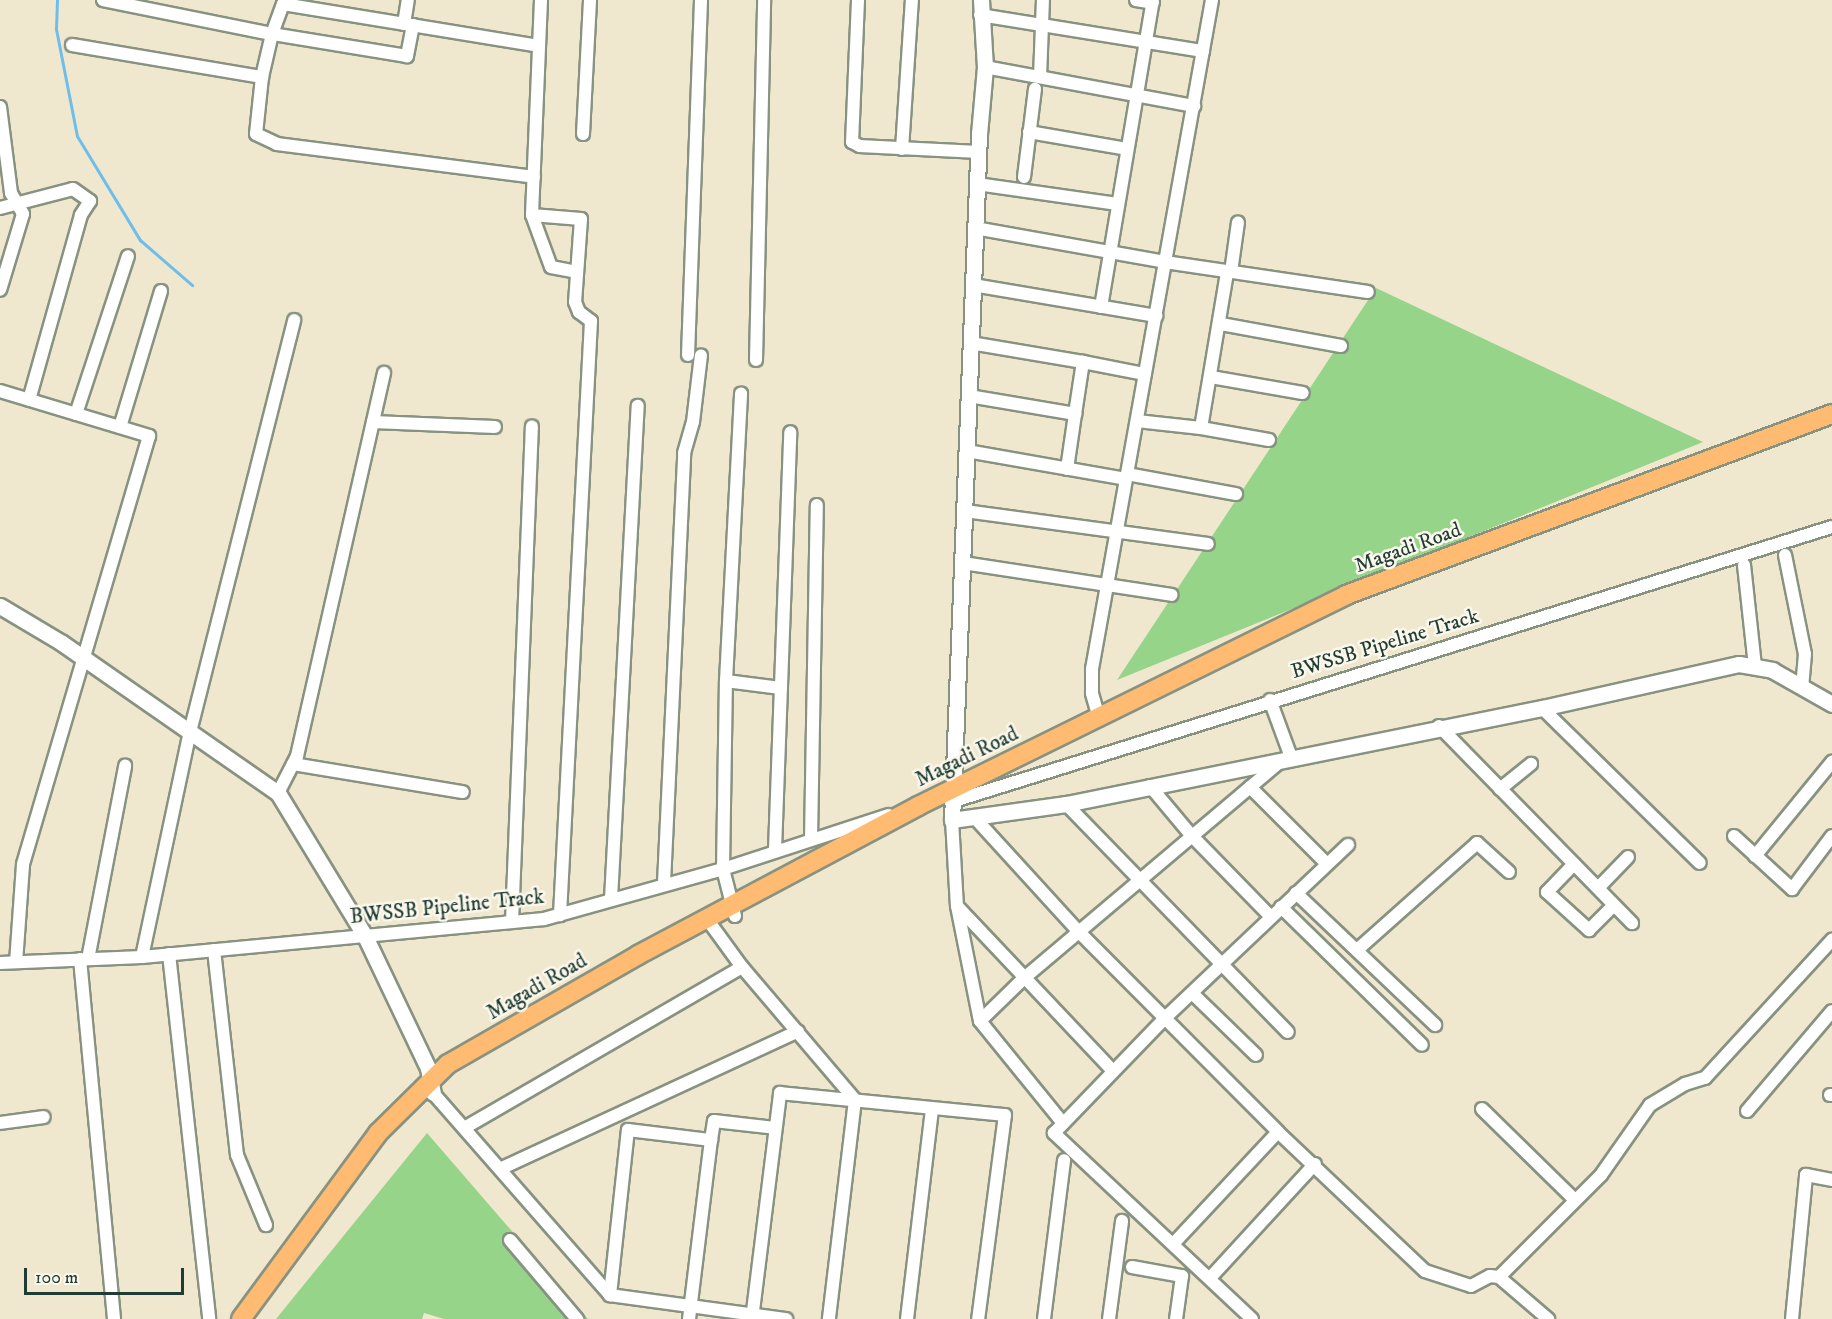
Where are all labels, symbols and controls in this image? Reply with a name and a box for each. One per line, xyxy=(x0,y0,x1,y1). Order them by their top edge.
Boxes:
street label: Magadi Road xyxy=(1351,517,1465,579)
street label: BWSSB Pipeline Track xyxy=(1288,603,1482,685)
street label: Magadi Road xyxy=(912,721,1022,793)
street label: BWSSB Pipeline Track xyxy=(349,884,545,930)
street label: Magadi Road xyxy=(483,948,591,1026)
scale bar xyxy=(27,1256,188,1294)
text: 100 m xyxy=(35,1267,78,1289)

